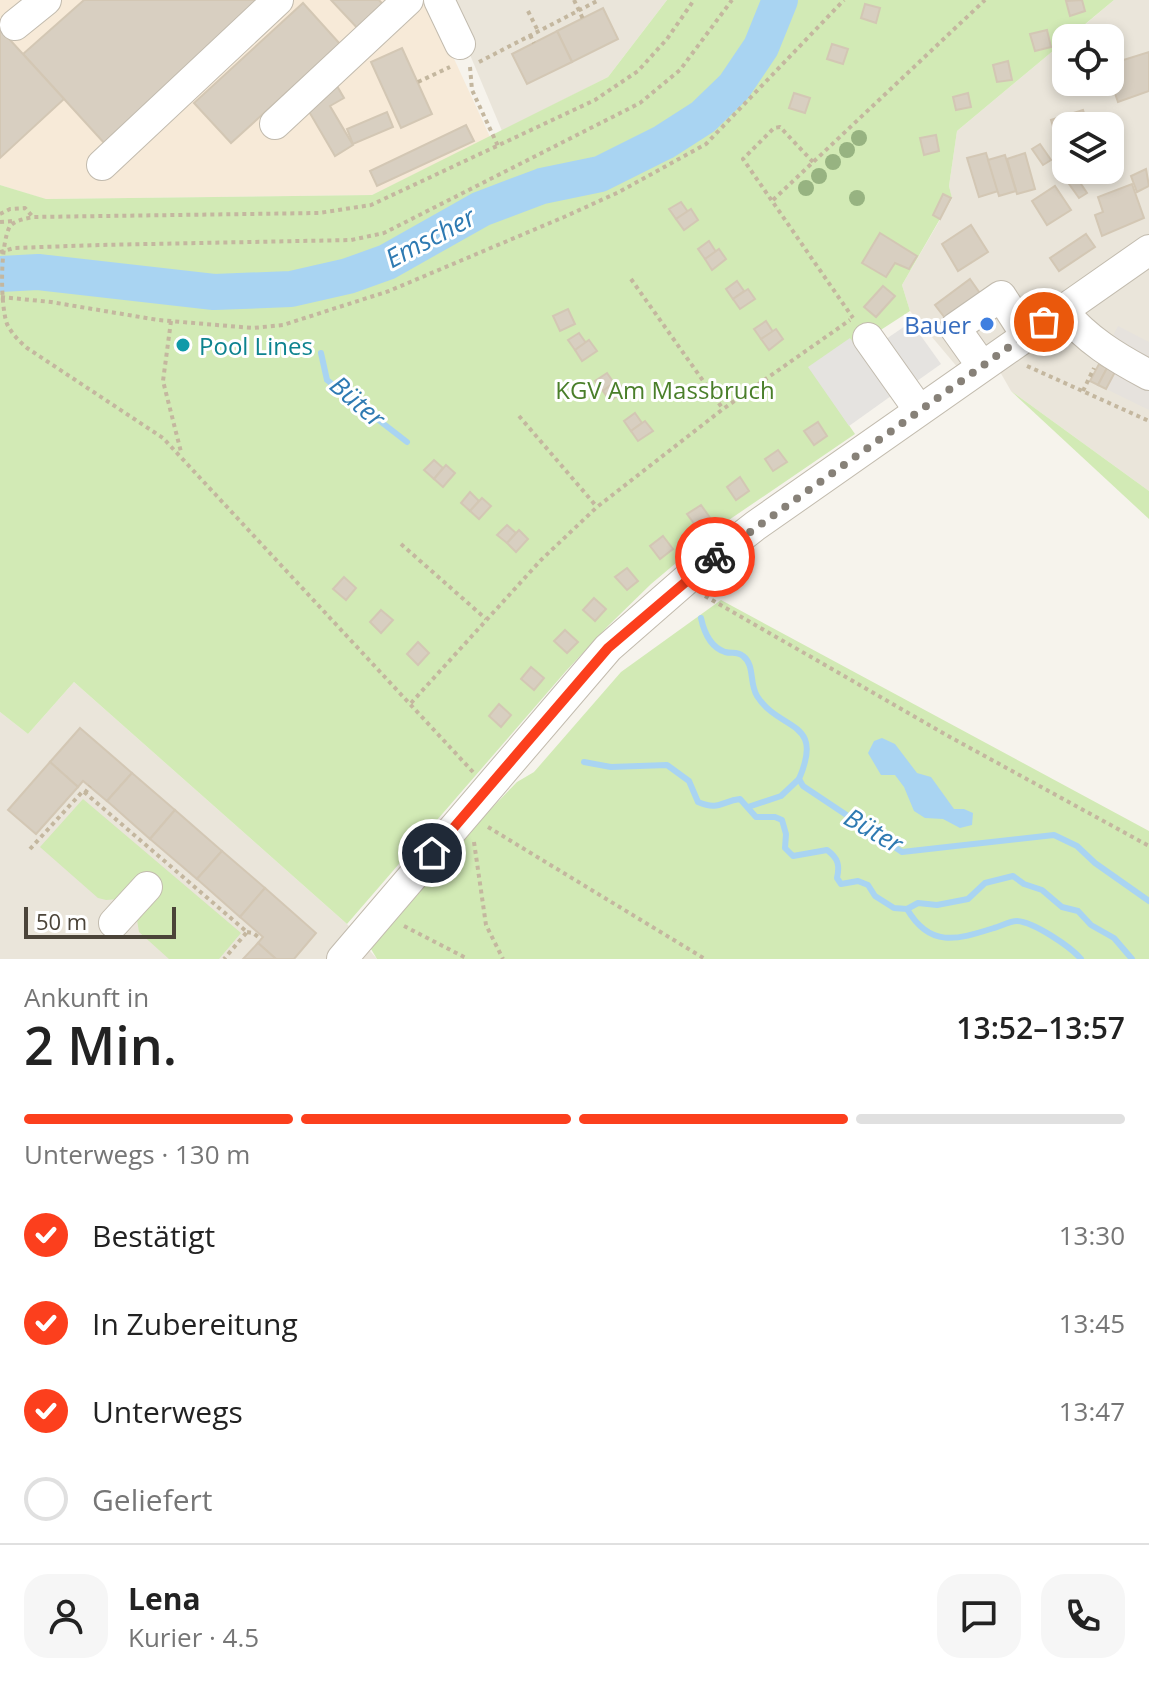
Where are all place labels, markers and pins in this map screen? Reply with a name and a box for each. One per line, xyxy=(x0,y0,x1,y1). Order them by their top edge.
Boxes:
pin xyxy=(1010,288,1078,356)
place label: Bauer xyxy=(904,308,971,341)
marker: Bauer xyxy=(978,315,996,333)
place label: Pool Lines xyxy=(199,329,313,362)
marker: Pool Lines xyxy=(174,336,192,354)
pin xyxy=(398,819,466,887)

